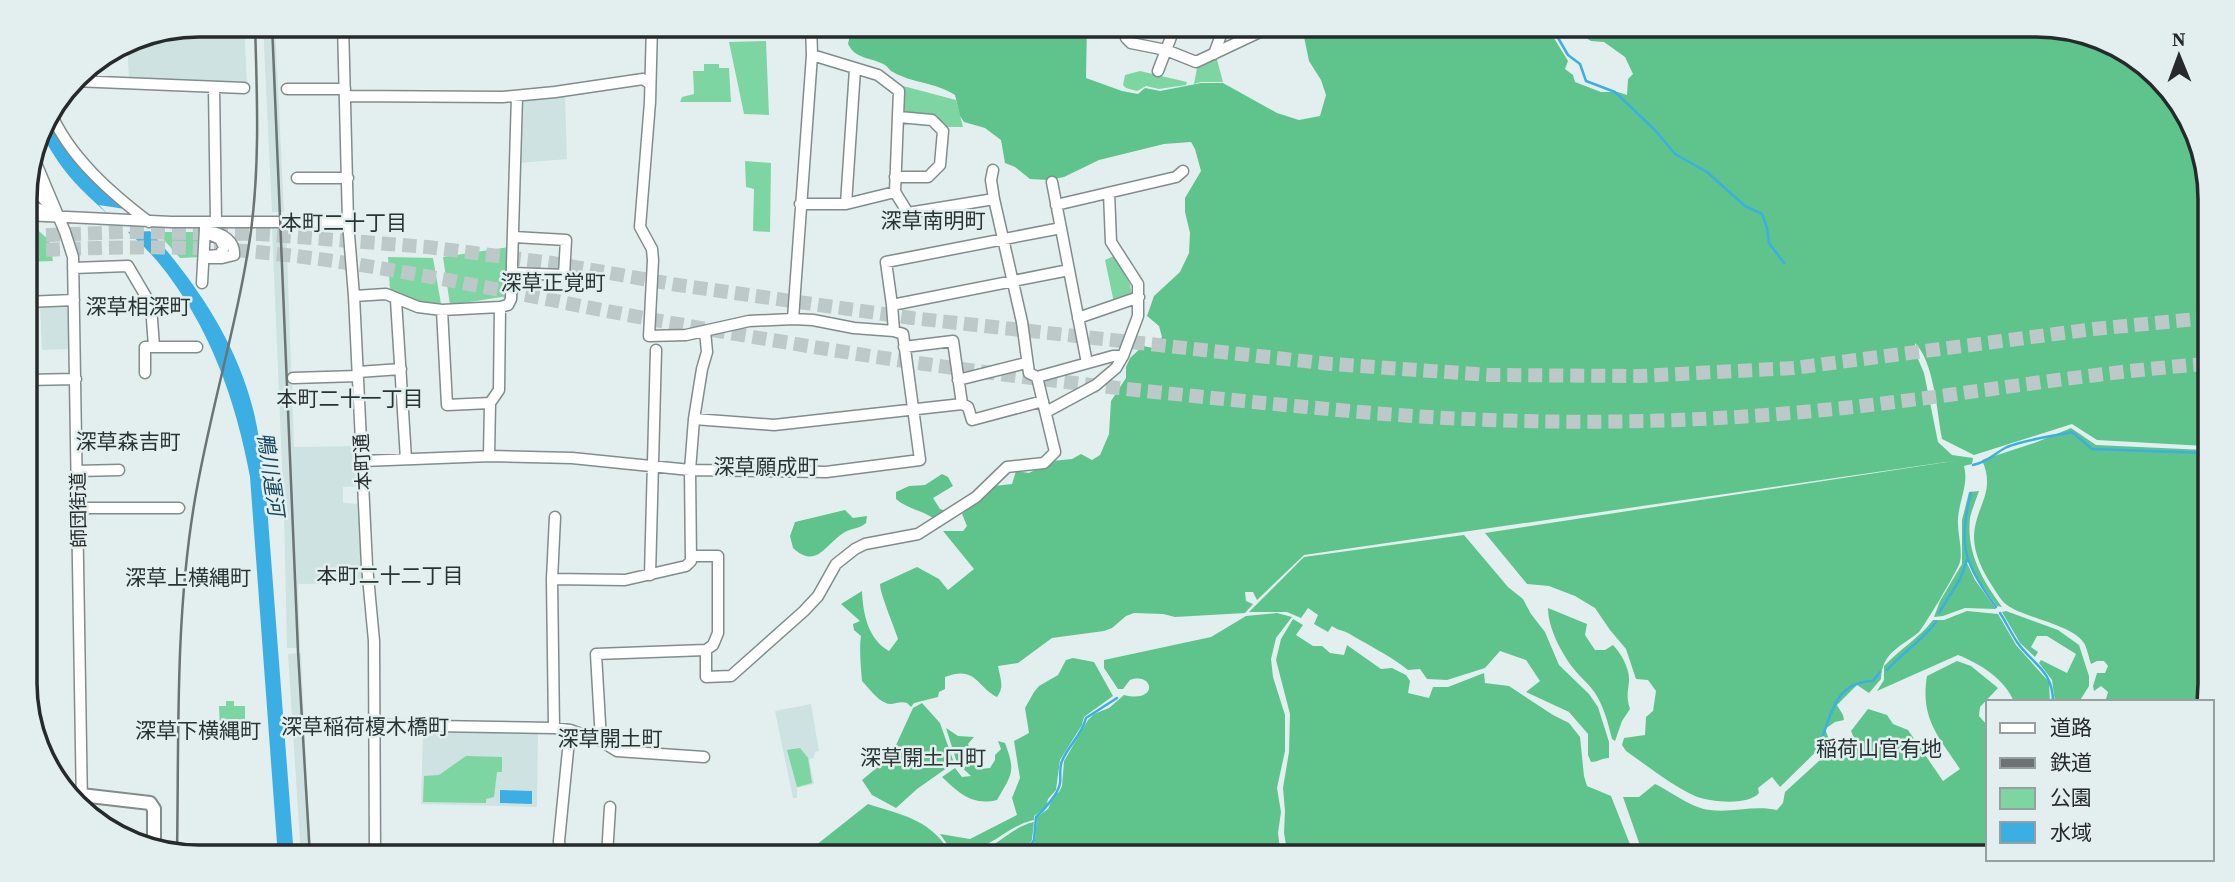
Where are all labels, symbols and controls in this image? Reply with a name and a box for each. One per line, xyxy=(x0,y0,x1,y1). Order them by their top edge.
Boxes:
north arrow xyxy=(2144,21,2214,91)
text: N xyxy=(2172,26,2186,52)
district label: 深草南明町 xyxy=(881,206,986,235)
district label: 本町二十丁目 xyxy=(281,208,407,237)
district label: 深草正覚町 xyxy=(501,268,606,297)
district label: 深草相深町 xyxy=(86,292,191,321)
district label: 本町二十一丁目 xyxy=(277,384,424,413)
district label: 深草森吉町 xyxy=(76,427,181,456)
water label: 鴨川運河 xyxy=(251,430,292,522)
street label: 本町通 xyxy=(348,433,376,491)
district label: 深草願成町 xyxy=(714,452,819,481)
street label: 師団街道 xyxy=(64,472,92,548)
district label: 本町二十二丁目 xyxy=(317,561,464,590)
district label: 深草上横縄町 xyxy=(125,563,251,592)
legend xyxy=(1986,700,2214,861)
district label: 深草稲荷榎木橋町 xyxy=(281,712,449,741)
text: 道路 xyxy=(2050,713,2092,742)
district label: 深草下横縄町 xyxy=(135,716,261,745)
district label: 深草開土町 xyxy=(558,724,663,753)
district label: 稲荷山官有地 xyxy=(1816,734,1942,763)
district label: 深草開土口町 xyxy=(860,743,986,772)
text: 鉄道 xyxy=(2050,748,2092,777)
text: 公園 xyxy=(2050,783,2092,812)
text: 水域 xyxy=(2050,818,2092,847)

